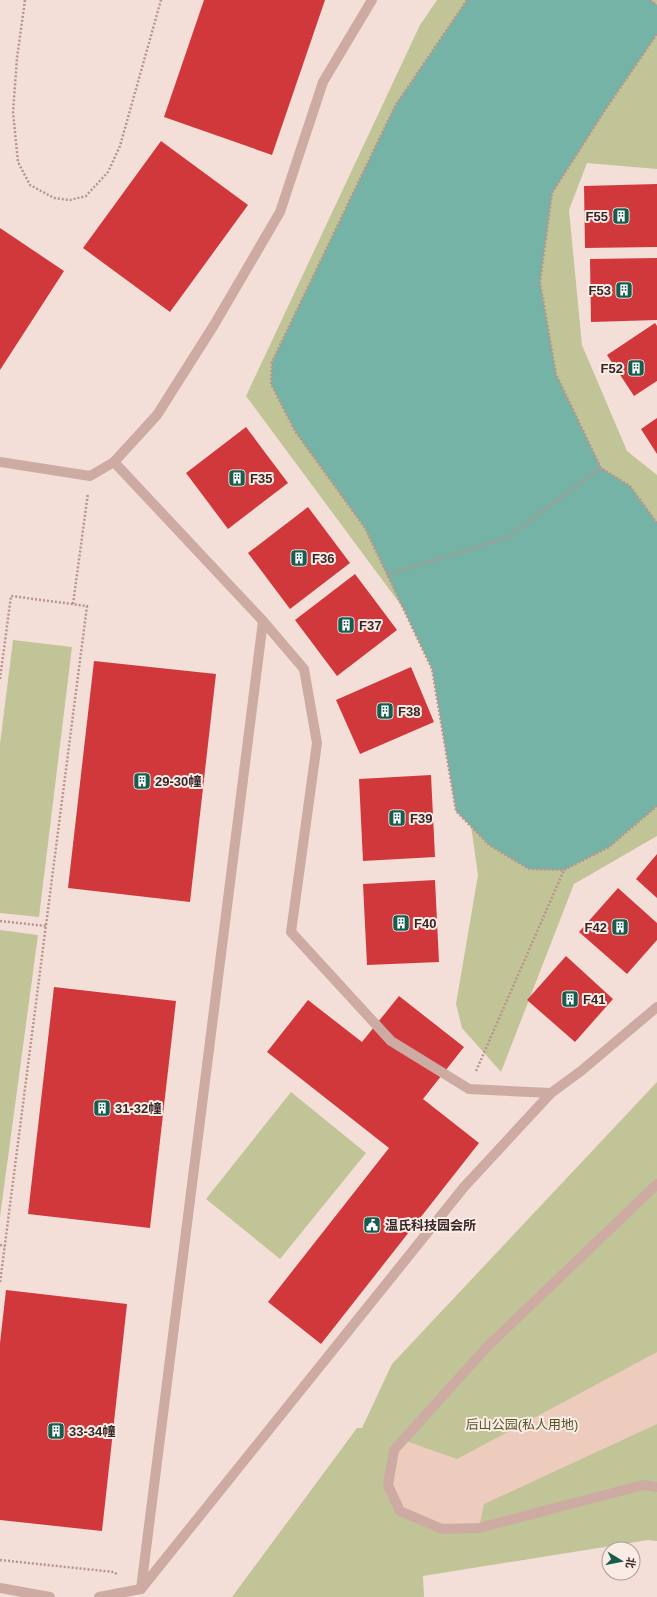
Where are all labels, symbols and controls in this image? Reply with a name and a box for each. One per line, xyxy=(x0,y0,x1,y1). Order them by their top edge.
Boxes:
building icon: F55 xyxy=(611,206,631,226)
place label: F55 xyxy=(586,209,608,224)
building icon: F53 xyxy=(614,280,634,300)
place label: F53 xyxy=(589,283,611,298)
building icon: F52 xyxy=(626,358,646,378)
place label: F52 xyxy=(601,361,623,376)
building icon: F35 xyxy=(227,468,247,488)
place label: F35 xyxy=(250,471,272,486)
building icon: F36 xyxy=(289,548,309,568)
place label: F36 xyxy=(312,551,334,566)
building icon: F37 xyxy=(336,615,356,635)
place label: F37 xyxy=(359,618,381,633)
building icon: F38 xyxy=(375,701,395,721)
place label: F38 xyxy=(398,704,420,719)
building icon: 29-30幢 xyxy=(132,771,152,791)
place label: 29-30幢 xyxy=(155,774,201,789)
building icon: F39 xyxy=(387,808,407,828)
place label: F39 xyxy=(410,811,432,826)
building icon: F40 xyxy=(391,913,411,933)
place label: F40 xyxy=(414,916,436,931)
building icon: F42 xyxy=(610,917,630,937)
place label: F42 xyxy=(585,920,607,935)
building icon: F41 xyxy=(560,989,580,1009)
place label: F41 xyxy=(583,992,605,1007)
building icon: 31-32幢 xyxy=(92,1098,112,1118)
place label: 31-32幢 xyxy=(115,1101,161,1116)
public building icon: 温氏科技园会所 xyxy=(362,1215,382,1235)
place label: 温氏科技园会所 xyxy=(385,1218,476,1233)
park label: 后山公园(私人用地) xyxy=(466,1417,578,1432)
building icon: 33-34幢 xyxy=(46,1421,66,1441)
place label: 33-34幢 xyxy=(69,1424,115,1439)
north arrow xyxy=(601,1541,641,1581)
text: 北 xyxy=(624,1556,638,1569)

